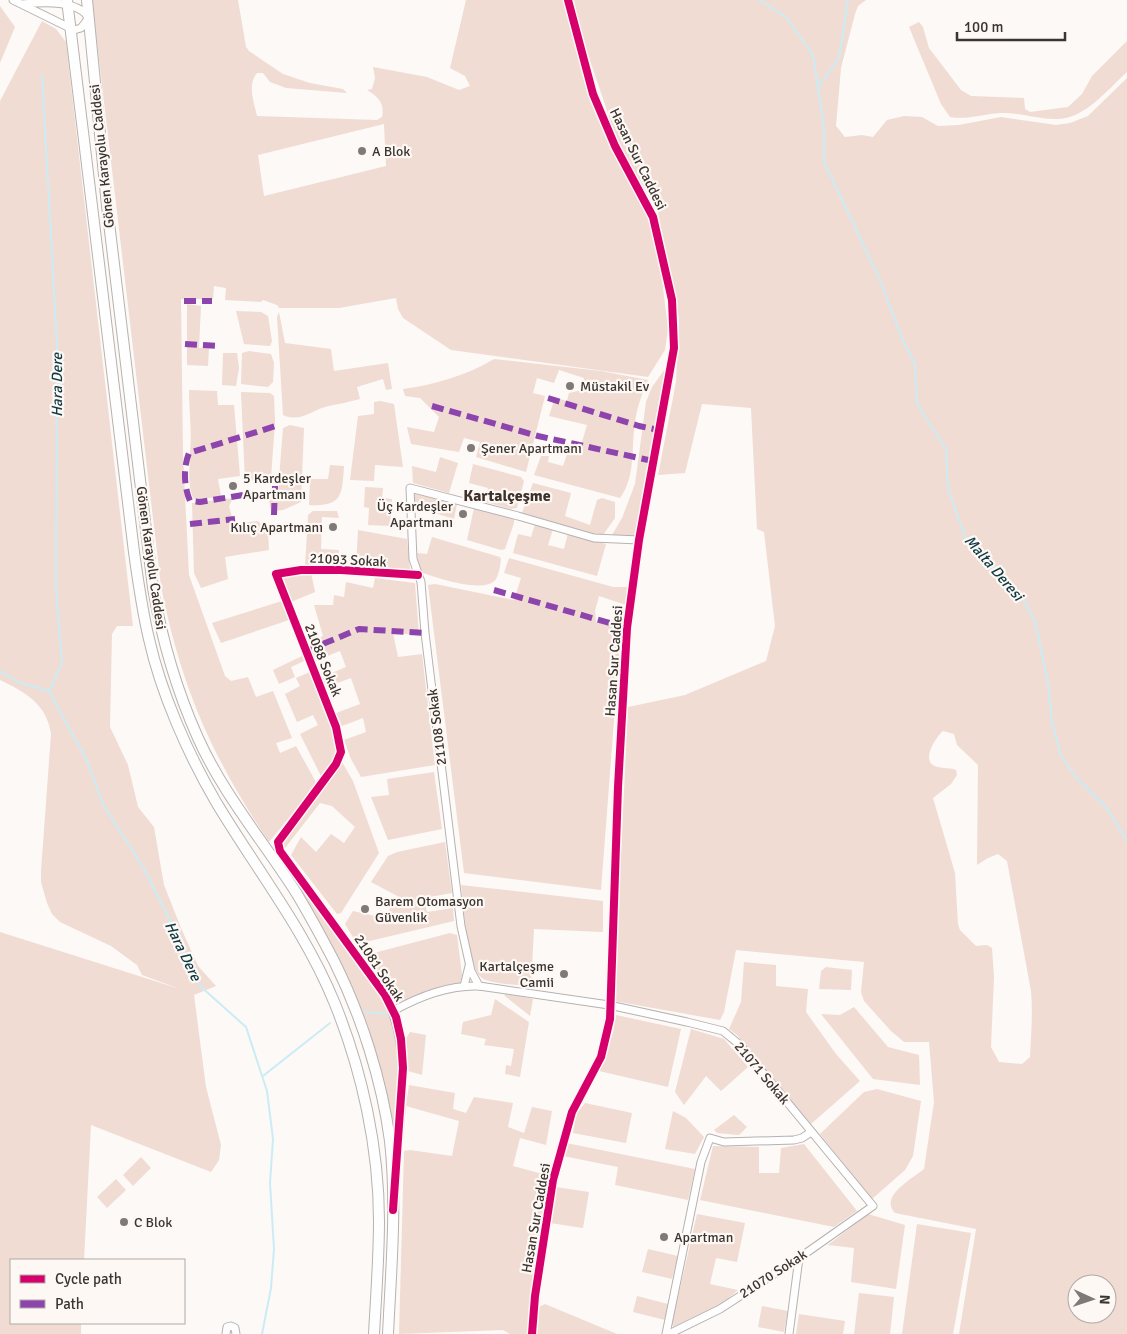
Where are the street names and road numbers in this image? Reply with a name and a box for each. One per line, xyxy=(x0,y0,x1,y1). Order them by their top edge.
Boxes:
street label: Gönen Karayolu Caddesi xyxy=(86,83,118,229)
street label: Hasan Sur Caddesi xyxy=(606,105,670,213)
street label: Gönen Karayolu Caddesi xyxy=(133,485,169,631)
street label: 21093 Sokak xyxy=(309,549,387,571)
street label: Hasan Sur Caddesi xyxy=(602,605,626,717)
street label: 21088 Sokak xyxy=(301,621,345,699)
street label: 21108 Sokak xyxy=(424,688,450,766)
street label: 21081 Sokak xyxy=(350,931,408,1005)
street label: 21071 Sokak xyxy=(731,1038,793,1108)
street label: Hasan Sur Caddesi xyxy=(518,1162,554,1274)
street label: 21070 Sokak xyxy=(736,1246,810,1302)

